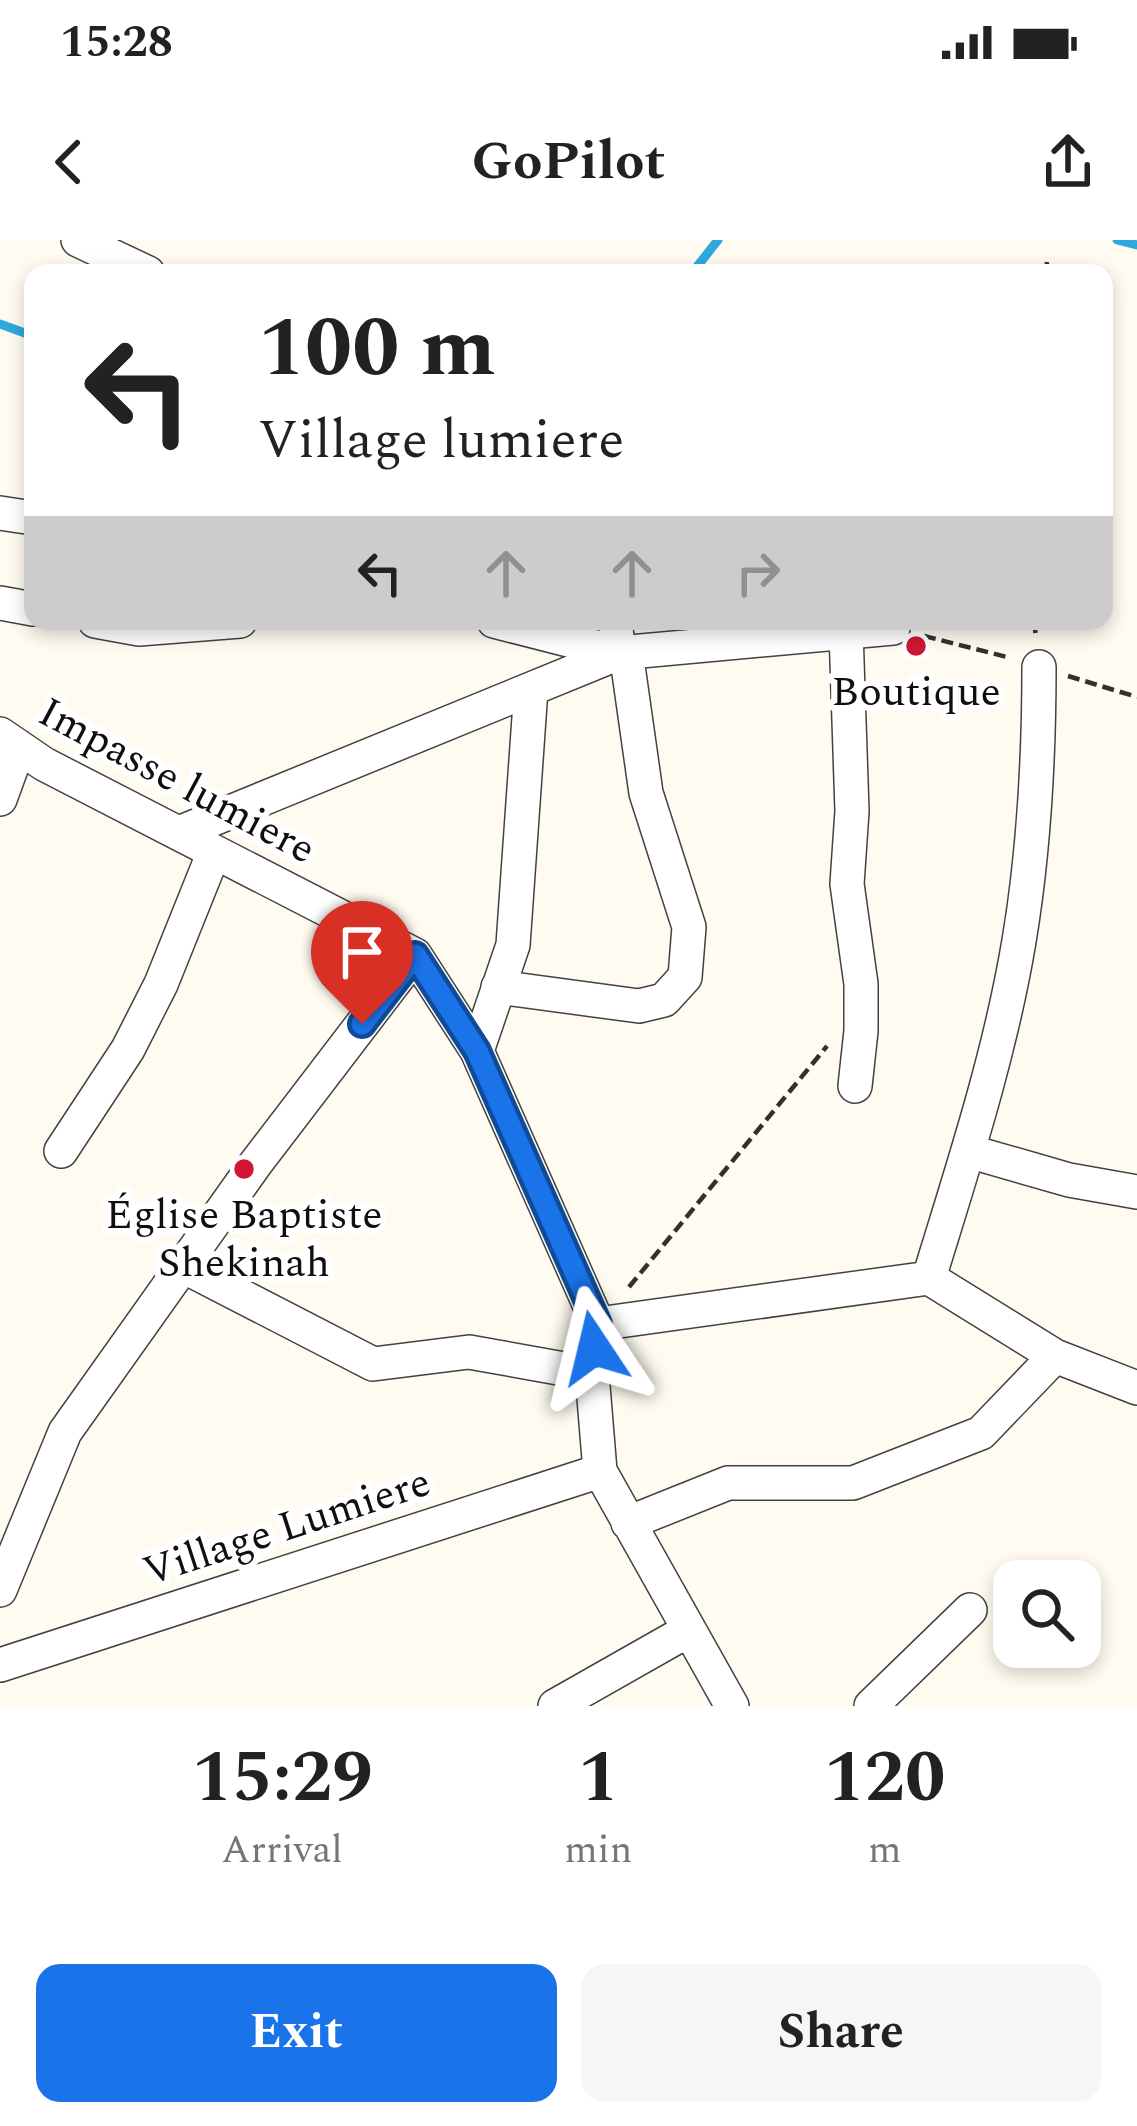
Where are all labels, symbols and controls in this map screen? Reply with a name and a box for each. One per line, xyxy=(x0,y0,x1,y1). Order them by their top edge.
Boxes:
text: 15:28 xyxy=(60,8,173,77)
text: GoPilot xyxy=(472,121,665,203)
icon: back xyxy=(36,129,102,195)
icon: share xyxy=(1035,129,1101,195)
text: 100 m xyxy=(258,285,496,413)
icon: left xyxy=(60,312,216,468)
text: Village lumiere xyxy=(258,400,624,482)
icon: left xyxy=(347,540,413,606)
icon: ahead xyxy=(473,540,539,606)
icon: ahead xyxy=(599,540,665,606)
icon: right xyxy=(725,540,791,606)
marker: Boutique xyxy=(903,633,929,659)
place label: Boutique xyxy=(831,661,1001,724)
street label: Impasse lumiere xyxy=(27,682,327,881)
pin xyxy=(311,901,413,1024)
icon: arrive xyxy=(329,919,395,985)
marker: Église Baptiste Shekinah xyxy=(231,1156,257,1182)
place label: Église Baptiste Shekinah xyxy=(105,1184,383,1295)
position arrow xyxy=(531,1285,657,1411)
street label: Village Lumiere xyxy=(135,1451,439,1604)
map controls xyxy=(993,1560,1101,1668)
button: search xyxy=(993,1560,1101,1668)
text: 15:29 xyxy=(192,1724,373,1833)
text: 1 xyxy=(578,1724,619,1833)
text: 120 xyxy=(824,1724,945,1833)
text: Arrival xyxy=(221,1821,343,1880)
text: min xyxy=(564,1821,632,1880)
text: m xyxy=(868,1821,901,1880)
button: Exit xyxy=(36,1964,557,2102)
button: Share xyxy=(581,1964,1101,2102)

